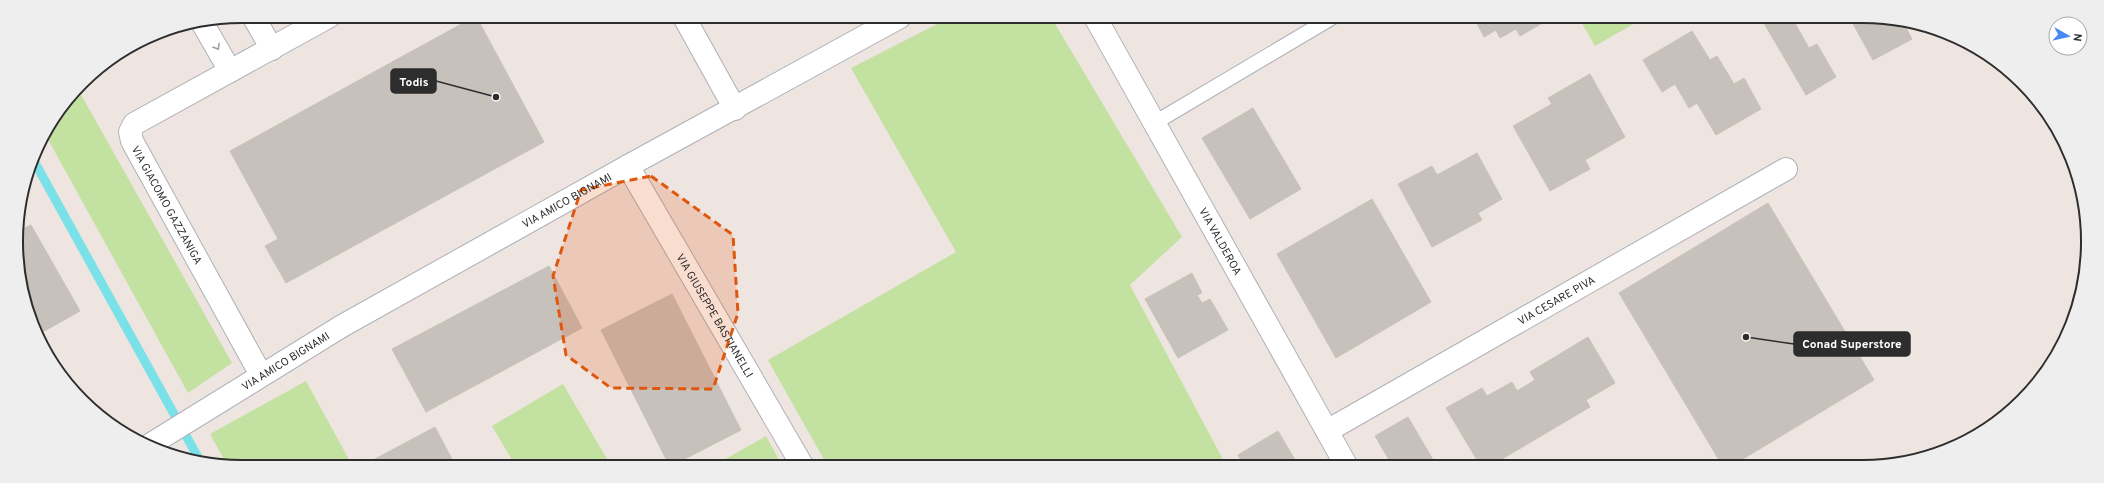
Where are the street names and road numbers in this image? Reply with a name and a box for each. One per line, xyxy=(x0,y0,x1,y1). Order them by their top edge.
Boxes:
street label: VIA GIACOMO GAZZANIGA xyxy=(128,144,205,267)
street label: VIA AMICO BIGNAMI xyxy=(520,170,615,232)
street label: VIA VALDEROA xyxy=(1195,205,1244,278)
street label: VIA GIUSEPPE BASTIANELLI xyxy=(673,252,756,380)
street label: VIA CESARE PIVA xyxy=(1516,273,1598,329)
street label: VIA AMICO BIGNAMI xyxy=(239,329,332,394)

